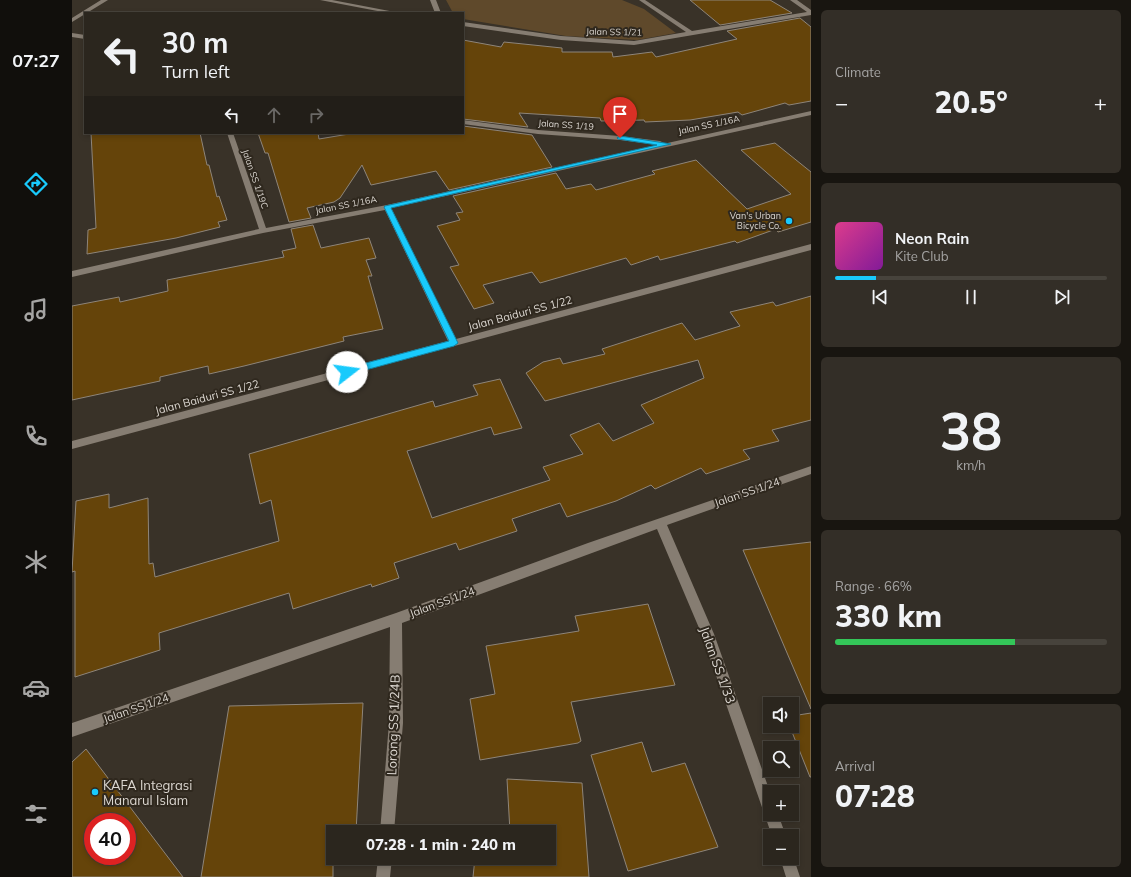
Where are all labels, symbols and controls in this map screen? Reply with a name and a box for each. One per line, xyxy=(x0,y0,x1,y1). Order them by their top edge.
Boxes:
text: 30 m xyxy=(162,25,228,60)
street label: Jalan SS 1/21 xyxy=(586,26,642,37)
icon: left xyxy=(96,28,148,80)
text: 07:27 xyxy=(12,49,60,72)
text: Turn left xyxy=(162,60,230,83)
text: Climate xyxy=(835,64,881,80)
text: 20.5° xyxy=(934,83,1008,121)
text: − xyxy=(835,89,848,117)
text: + xyxy=(1094,89,1107,117)
pin xyxy=(603,97,637,138)
icon: arrive xyxy=(609,103,631,125)
icon: left xyxy=(221,104,243,126)
icon: ahead xyxy=(263,104,285,126)
icon: right xyxy=(305,104,327,126)
street label: Jalan SS 1/16A xyxy=(677,113,741,136)
street label: Jalan SS 1/19 xyxy=(538,117,594,132)
street label: Jalan SS 1/19C xyxy=(240,148,271,210)
icon: directions xyxy=(22,170,50,198)
street label: Jalan SS 1/16A xyxy=(314,193,378,216)
place label: Van's Urban Bicycle Co. xyxy=(730,210,781,232)
marker: Van's Urban Bicycle Co. xyxy=(784,216,794,226)
text: Neon Rain xyxy=(895,229,969,248)
text: Kite Club xyxy=(895,248,949,264)
icon: previous xyxy=(869,286,891,308)
icon: pause xyxy=(960,286,982,308)
icon: next xyxy=(1051,286,1073,308)
street label: Jalan Baiduri SS 1/22 xyxy=(466,292,574,334)
icon: music xyxy=(22,296,50,324)
position arrow xyxy=(326,351,368,393)
street label: Jalan Baiduri SS 1/22 xyxy=(153,376,261,418)
text: 38 xyxy=(940,398,1002,463)
icon: phone xyxy=(22,422,50,450)
text: km/h xyxy=(956,457,986,473)
street label: Jalan SS 1/24 xyxy=(712,474,782,510)
icon: climate xyxy=(22,548,50,576)
text: Range · 66% xyxy=(835,578,912,594)
street label: Jalan SS 1/24 xyxy=(408,584,477,620)
text: 330 km xyxy=(835,597,942,635)
street label: Jalan SS 1/33 xyxy=(697,624,739,706)
icon: car xyxy=(22,674,50,702)
street label: Lorong SS 1/24B xyxy=(383,674,403,776)
street label: Jalan SS 1/24 xyxy=(101,690,171,726)
map controls xyxy=(763,697,799,865)
button: sound xyxy=(763,697,799,733)
button: search xyxy=(763,741,799,777)
text: Arrival xyxy=(835,758,875,774)
place label: KAFA Integrasi Manarul Islam xyxy=(103,777,192,808)
text: 07:28 xyxy=(835,777,915,815)
button: + xyxy=(763,785,799,821)
marker: KAFA Integrasi Manarul Islam xyxy=(90,787,100,797)
icon: filters xyxy=(22,800,50,828)
speed limit sign: 40 xyxy=(84,813,136,865)
button: − xyxy=(763,829,799,865)
text: 07:28 · 1 min · 240 m xyxy=(366,835,516,854)

